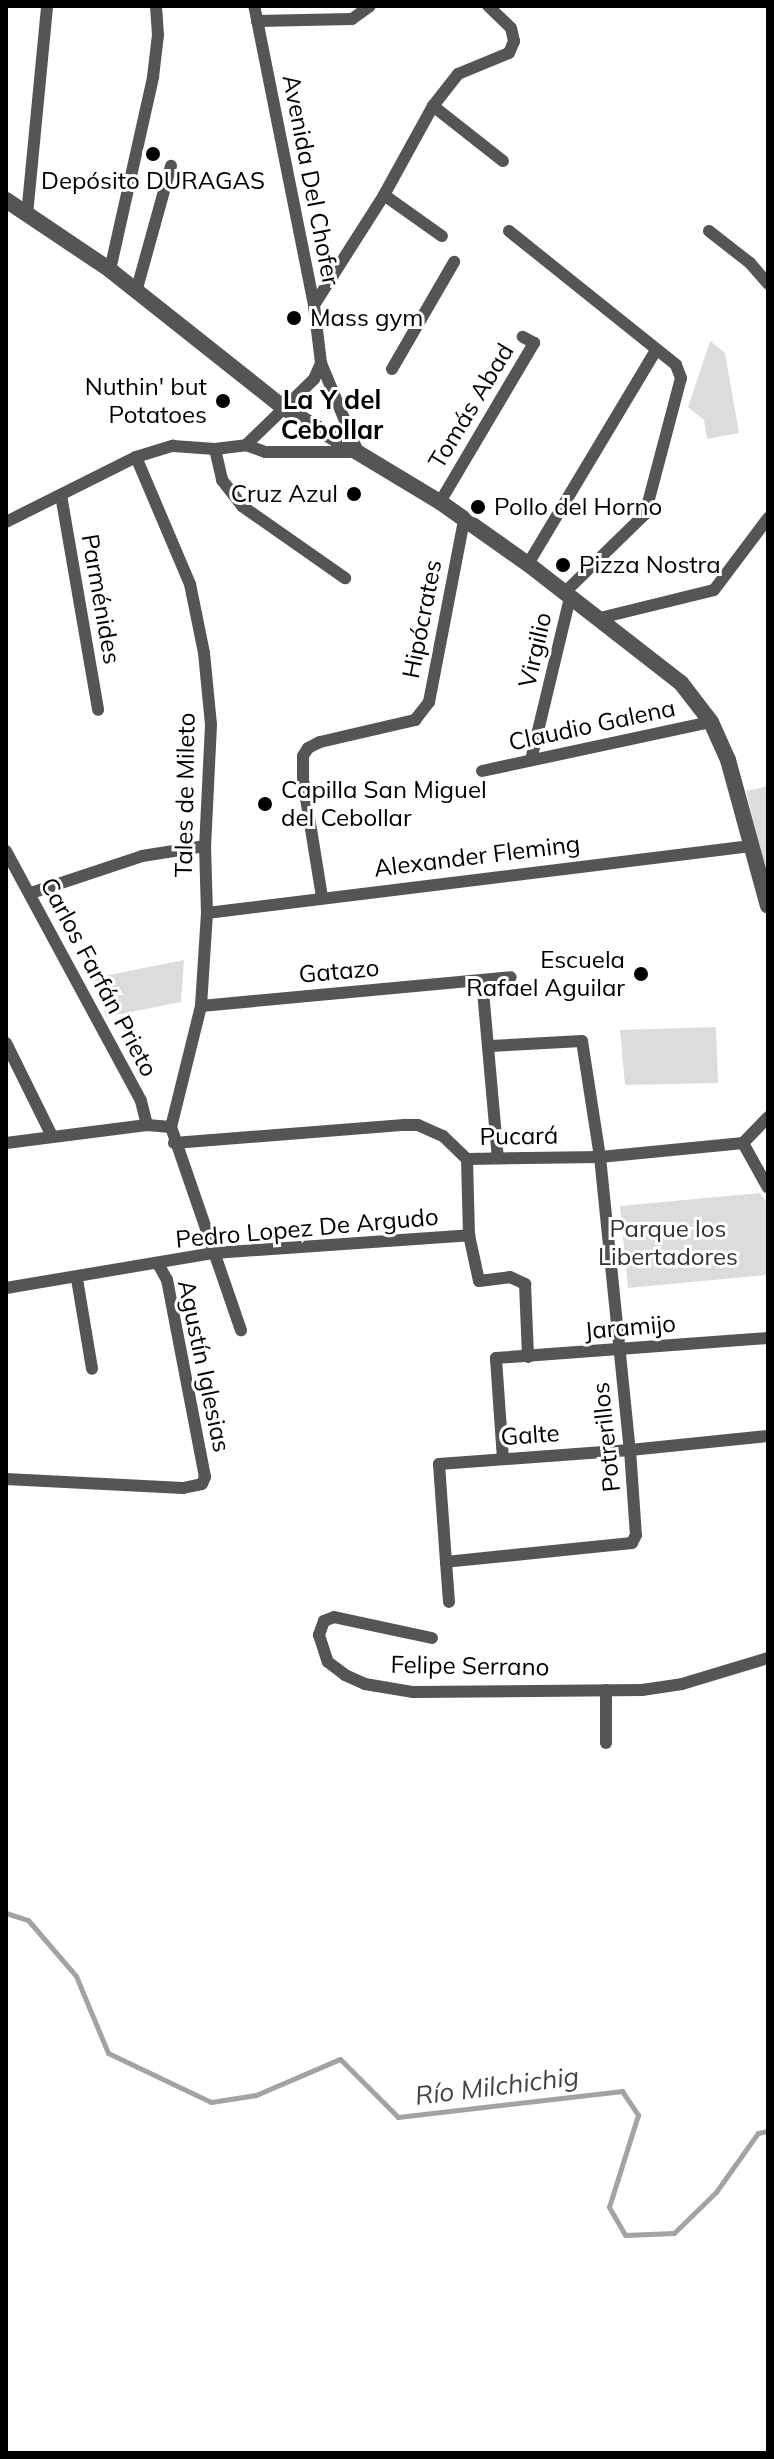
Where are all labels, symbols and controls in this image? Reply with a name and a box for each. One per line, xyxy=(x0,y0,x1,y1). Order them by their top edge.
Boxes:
street label: Avenida Del Chofer xyxy=(276,72,346,288)
marker: Depósito DURAGAS xyxy=(144,145,162,163)
place label: Depósito DURAGAS xyxy=(41,167,265,195)
place label: Mass gym xyxy=(310,304,423,332)
marker: Mass gym xyxy=(285,309,303,327)
street label: Tomás Abad xyxy=(422,338,520,474)
place label: Nuthin' but Potatoes xyxy=(85,373,207,429)
district label: La Y del Cebollar xyxy=(281,384,383,446)
marker: Nuthin' but Potatoes xyxy=(214,392,232,410)
place label: Cruz Azul xyxy=(231,480,338,508)
marker: Cruz Azul xyxy=(345,485,363,503)
place label: Pollo del Horno xyxy=(494,493,662,521)
marker: Pollo del Horno xyxy=(469,498,487,516)
street label: Parménides xyxy=(75,532,127,666)
place label: Pizza Nostra xyxy=(579,551,721,579)
marker: Pizza Nostra xyxy=(554,556,572,574)
street label: Hipócrates xyxy=(396,557,448,681)
street label: Virgilio xyxy=(512,610,558,690)
street label: Claudio Galena xyxy=(506,693,678,757)
street label: Tales de Mileto xyxy=(169,712,201,878)
place label: Capilla San Miguel del Cebollar xyxy=(281,776,487,832)
marker: Capilla San Miguel del Cebollar xyxy=(256,795,274,813)
street label: Alexander Fleming xyxy=(372,829,582,883)
street label: Carlos Farfán Prieto xyxy=(34,873,164,1081)
place label: Escuela Rafael Aguilar xyxy=(466,946,625,1002)
street label: Gatazo xyxy=(298,953,380,989)
marker: Escuela Rafael Aguilar xyxy=(632,965,650,983)
street label: Pucará xyxy=(479,1121,559,1151)
street label: Pedro Lopez De Argudo xyxy=(174,1202,440,1254)
park label: Parque los Libertadores xyxy=(598,1215,738,1271)
street label: Agustín Iglesias xyxy=(172,1277,236,1455)
street label: Jaramijo xyxy=(583,1309,677,1345)
street label: Potrerillos xyxy=(586,1381,626,1493)
street label: Galte xyxy=(500,1419,560,1451)
street label: Felipe Serrano xyxy=(390,1650,550,1682)
water label: Río Milchichig xyxy=(413,2060,581,2112)

